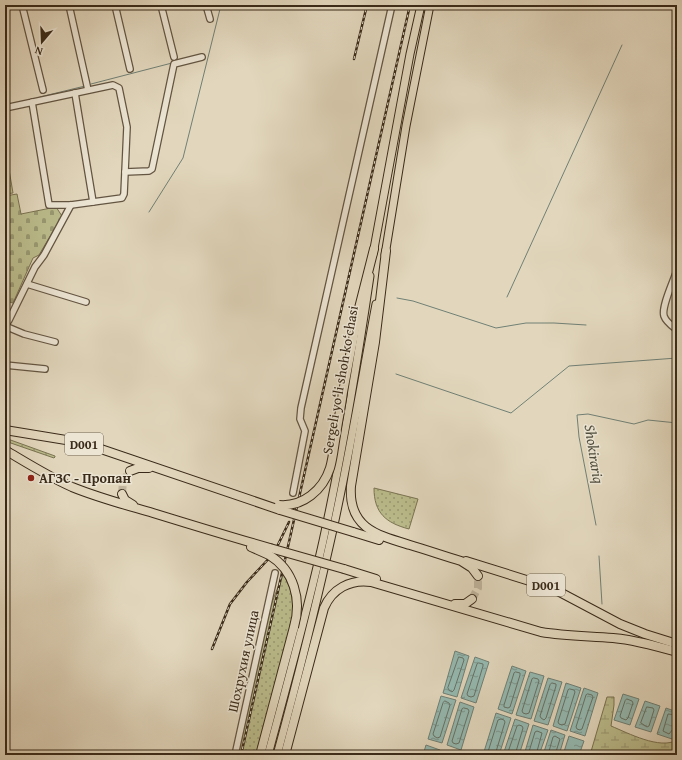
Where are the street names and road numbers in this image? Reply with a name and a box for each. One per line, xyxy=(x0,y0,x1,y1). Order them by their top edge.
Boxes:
street label: Sergeli yo‘li shoh ko‘chasi xyxy=(317,304,363,456)
road number: D001 xyxy=(65,433,103,455)
road number: D001 xyxy=(527,574,565,596)
street label: Шохрухия улица xyxy=(222,608,264,714)

